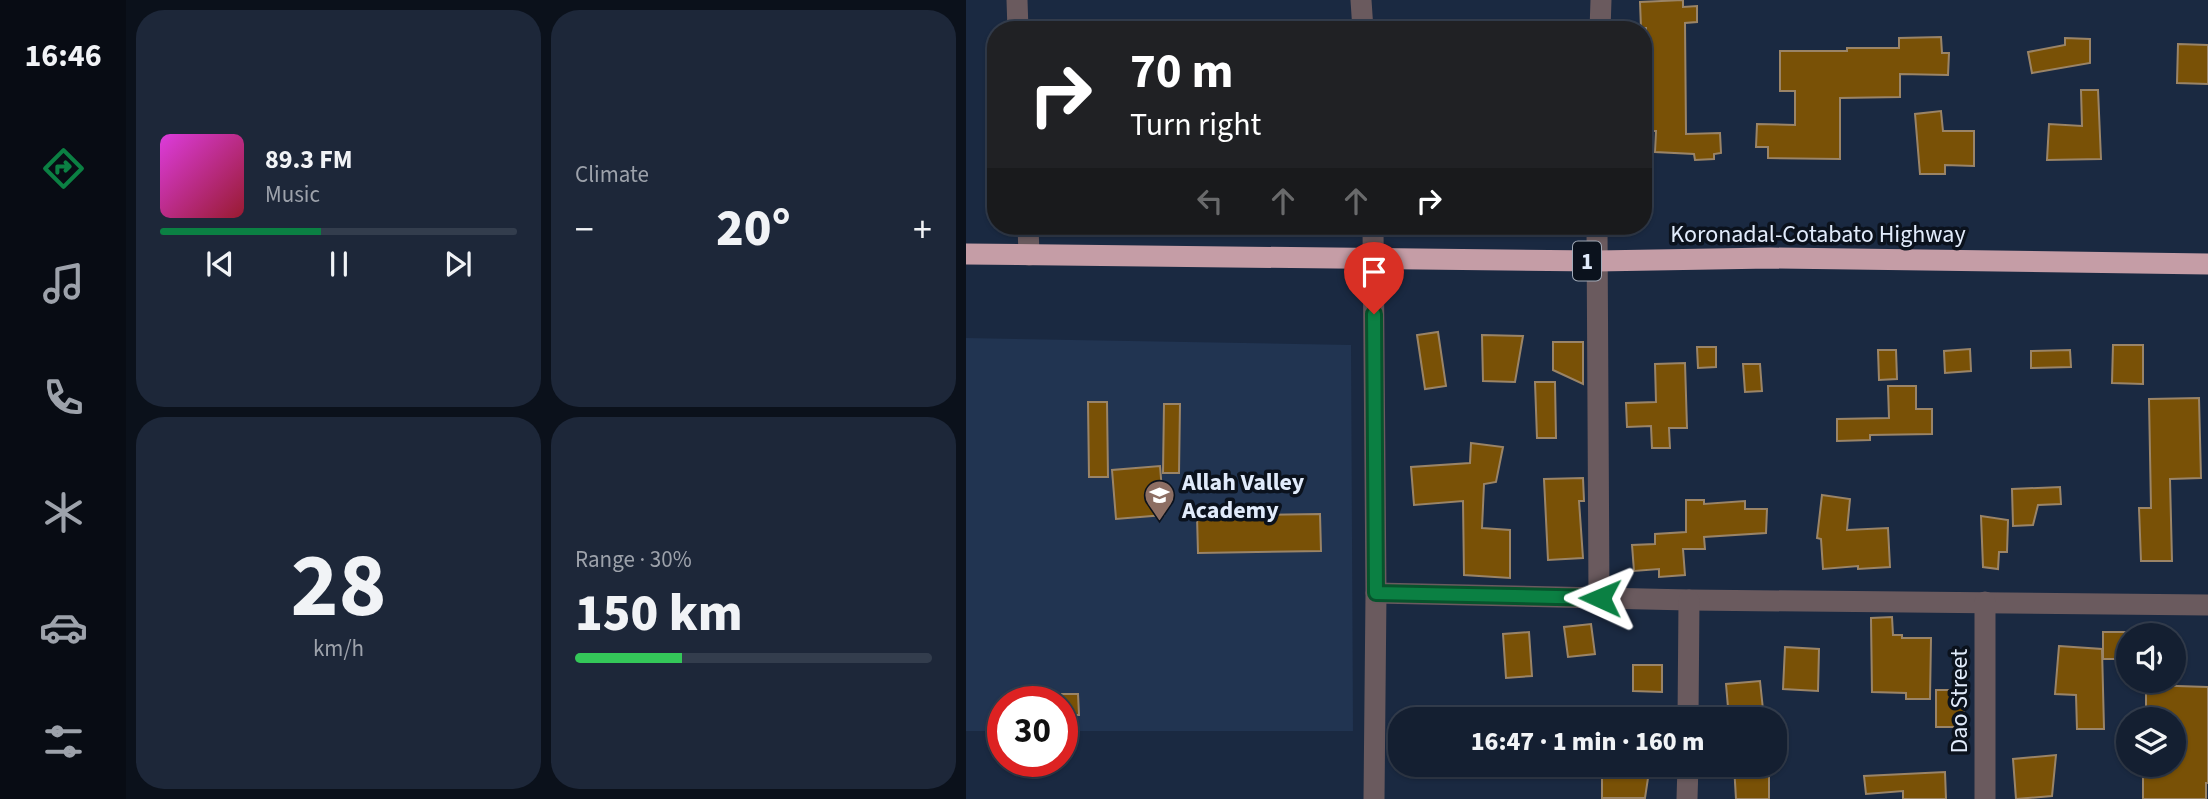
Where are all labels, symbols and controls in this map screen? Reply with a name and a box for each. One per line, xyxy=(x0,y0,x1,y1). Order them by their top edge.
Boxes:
text: 16:46 xyxy=(24,33,102,79)
text: 70 m xyxy=(1130,37,1234,107)
icon: right xyxy=(1015,49,1106,140)
text: Turn right xyxy=(1130,102,1261,148)
text: 89.3 FM xyxy=(265,141,353,178)
icon: directions xyxy=(39,144,88,193)
text: Climate xyxy=(575,158,649,191)
text: Music xyxy=(265,178,320,211)
icon: left xyxy=(1191,182,1229,220)
icon: ahead xyxy=(1264,182,1302,220)
icon: ahead xyxy=(1337,182,1375,220)
icon: right xyxy=(1410,182,1448,220)
text: 20° xyxy=(716,192,791,266)
text: − xyxy=(575,203,594,257)
text: + xyxy=(913,203,932,257)
street label: Koronadal-Cotabato Highway xyxy=(1670,217,1966,252)
pin xyxy=(1344,242,1404,314)
road number: 1 xyxy=(1573,242,1601,280)
icon: previous xyxy=(201,245,239,283)
icon: pause xyxy=(320,245,358,283)
icon: next xyxy=(439,245,477,283)
icon: arrive xyxy=(1355,253,1393,291)
icon: music xyxy=(39,259,88,308)
icon: phone xyxy=(39,373,88,422)
place label: Allah Valley Academy xyxy=(1181,465,1305,528)
school or university icon: Allah Valley Academy xyxy=(1142,479,1176,523)
icon: climate xyxy=(39,488,88,537)
text: 28 xyxy=(290,522,387,651)
text: Range · 30% xyxy=(575,543,692,576)
position arrow xyxy=(1563,561,1637,635)
text: 150 km xyxy=(575,577,743,651)
icon: car xyxy=(39,603,88,652)
map controls xyxy=(2116,623,2186,777)
button: sound xyxy=(2116,623,2186,693)
text: km/h xyxy=(313,632,364,665)
street label: Dao Street xyxy=(1942,649,1977,753)
speed limit sign: 30 xyxy=(987,686,1078,777)
button: layers xyxy=(2116,707,2186,777)
icon: filters xyxy=(39,717,88,766)
text: 16:47 · 1 min · 160 m xyxy=(1471,723,1704,760)

